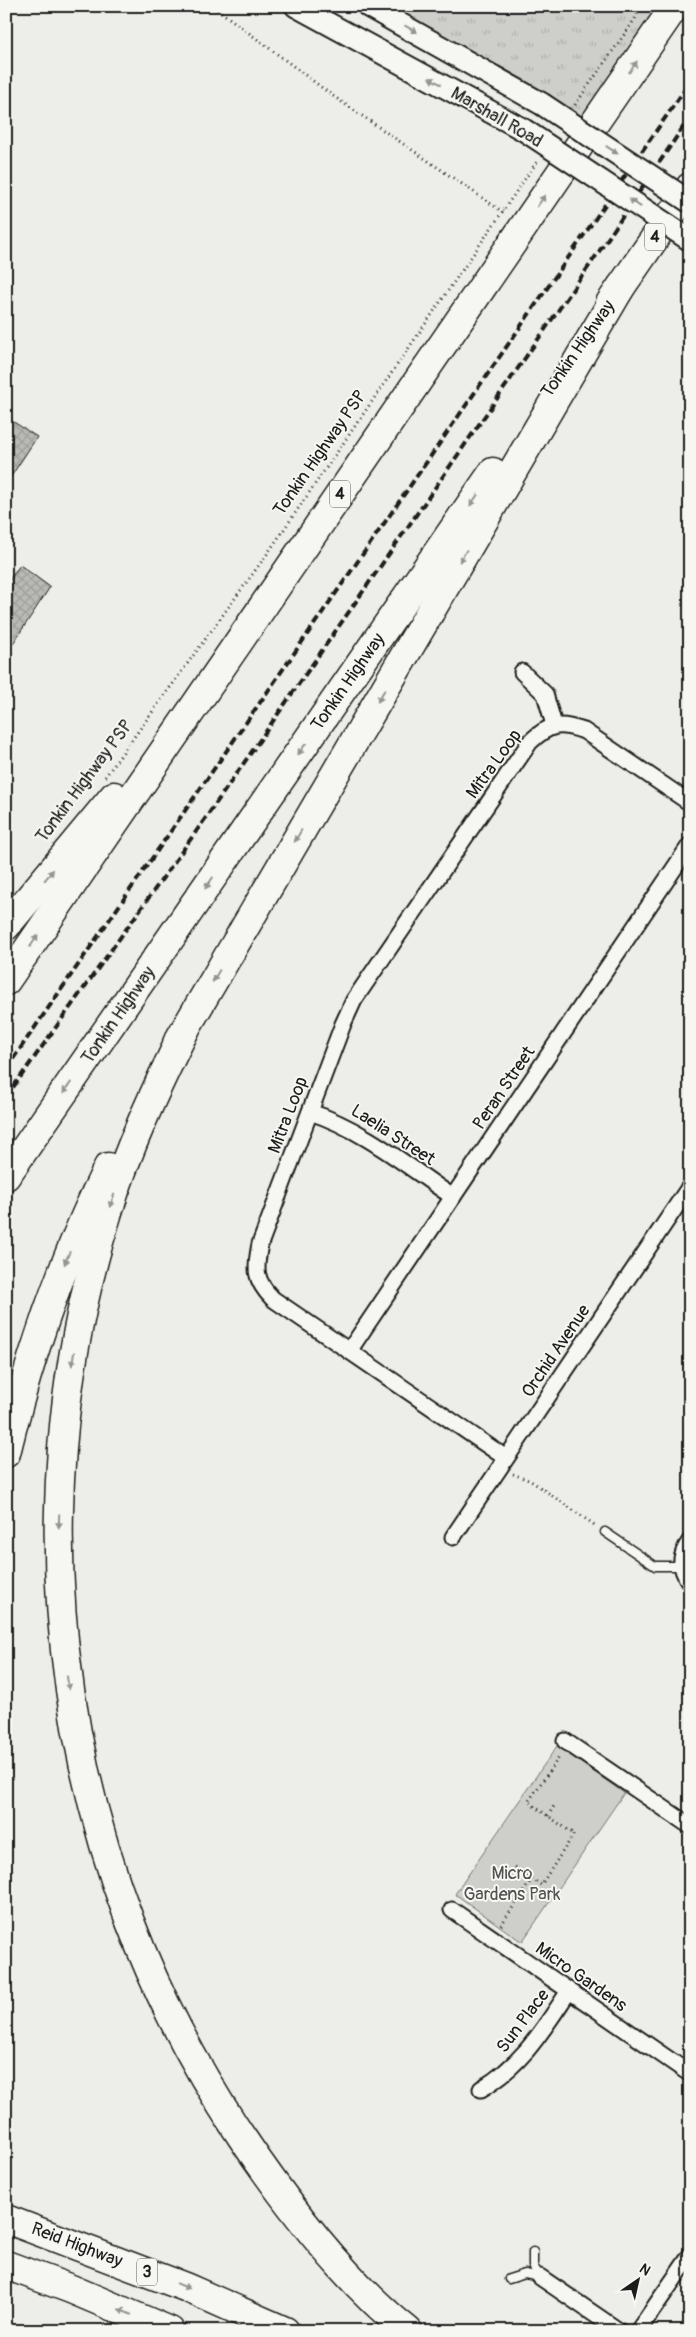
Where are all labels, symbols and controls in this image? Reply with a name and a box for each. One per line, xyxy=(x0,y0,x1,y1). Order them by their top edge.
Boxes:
one-way arrow xyxy=(404,25,418,34)
one-way arrow xyxy=(628,60,638,74)
one-way arrow xyxy=(428,77,442,86)
street label: Marshall Road xyxy=(447,81,547,153)
one-way arrow xyxy=(605,146,618,155)
one-way arrow xyxy=(536,194,546,207)
one-way arrow xyxy=(628,199,641,208)
road number: 4 xyxy=(645,223,665,250)
street label: Tonkin Highway xyxy=(536,295,620,402)
street label: Tonkin Highway PSP xyxy=(268,386,372,520)
road number: 4 xyxy=(330,480,350,508)
one-way arrow xyxy=(469,493,479,507)
one-way arrow xyxy=(459,548,467,563)
street label: Tonkin Highway xyxy=(306,628,390,735)
one-way arrow xyxy=(376,689,385,702)
street label: Tonkin Highway PSP xyxy=(30,715,138,847)
street label: Mitra Loop xyxy=(461,725,527,803)
one-way arrow xyxy=(297,742,307,756)
one-way arrow xyxy=(294,829,303,842)
one-way arrow xyxy=(43,869,54,882)
one-way arrow xyxy=(204,876,214,889)
one-way arrow xyxy=(29,934,39,948)
street label: Tonkin Highway xyxy=(76,961,160,1068)
one-way arrow xyxy=(212,969,220,983)
street label: Peran Street xyxy=(468,1041,541,1134)
street label: Mitra Loop xyxy=(263,1073,313,1157)
one-way arrow xyxy=(62,1082,72,1095)
street label: Laelia Street xyxy=(346,1099,440,1171)
one-way arrow xyxy=(108,1194,115,1209)
one-way arrow xyxy=(63,1250,71,1265)
street label: Orchid Avenue xyxy=(517,1300,595,1402)
one-way arrow xyxy=(69,1351,77,1367)
one-way arrow xyxy=(55,1513,63,1529)
one-way arrow xyxy=(65,1675,73,1691)
park label: Micro Gardens Park xyxy=(463,1862,561,1906)
street label: Micro Gardens xyxy=(531,1937,631,2017)
street label: Sun Place xyxy=(491,1984,555,2058)
street label: Reid Highway xyxy=(28,2217,126,2273)
north arrow xyxy=(614,2254,664,2304)
road number: 3 xyxy=(137,2258,157,2286)
text: N xyxy=(636,2260,654,2279)
one-way arrow xyxy=(176,2282,191,2290)
one-way arrow xyxy=(118,2307,132,2315)

